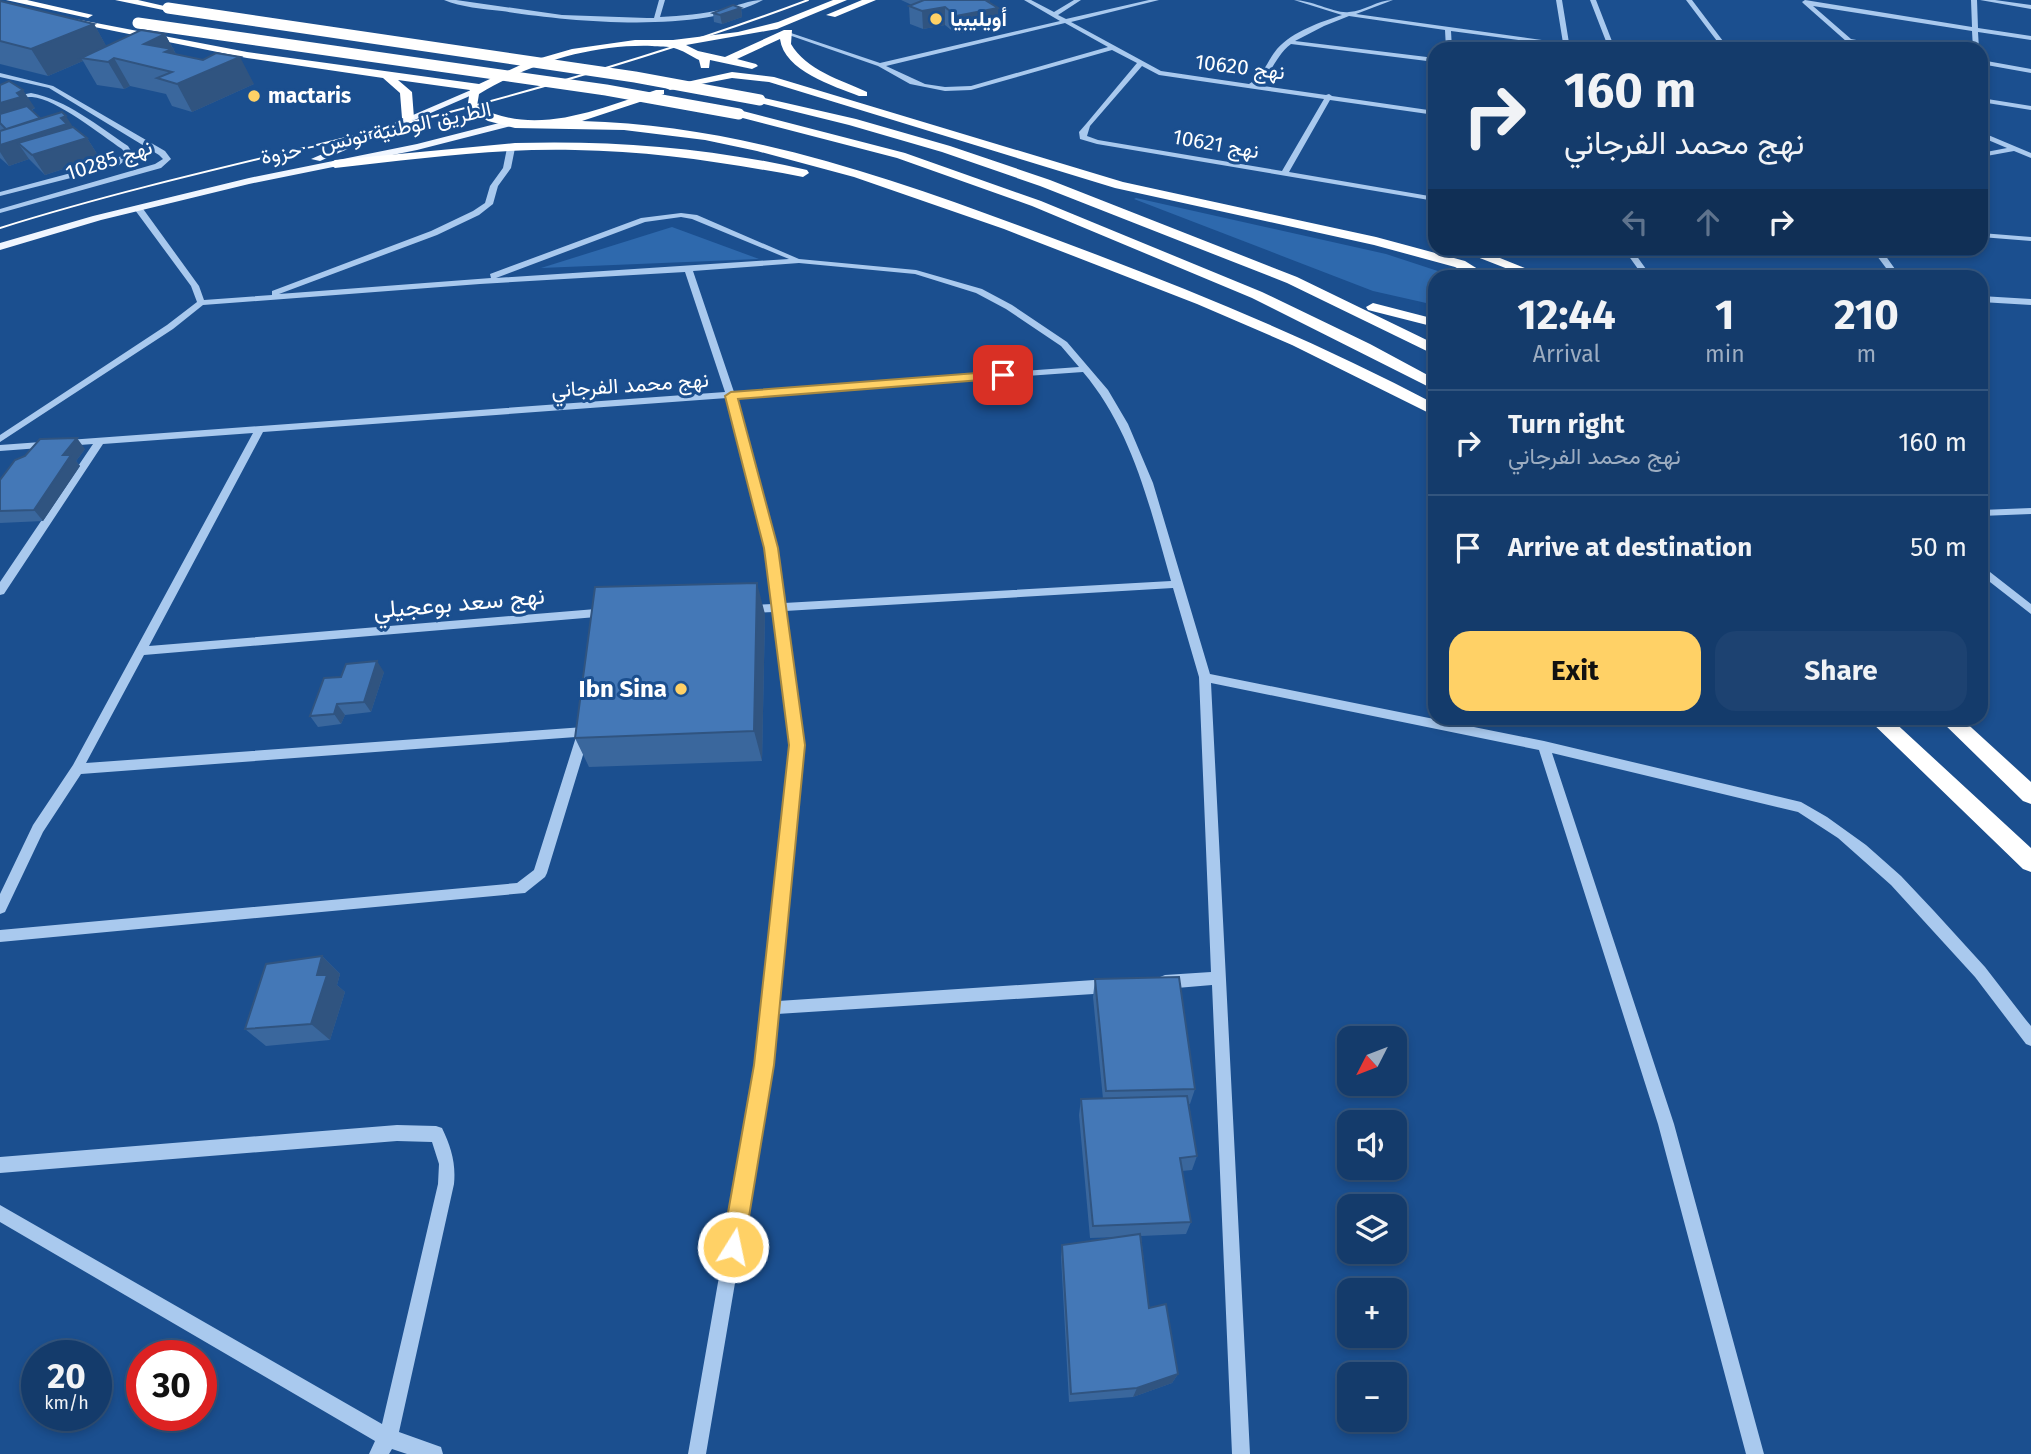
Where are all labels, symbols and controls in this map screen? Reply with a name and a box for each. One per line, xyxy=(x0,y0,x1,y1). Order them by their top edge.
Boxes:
place label: أويليبيا xyxy=(950,6,1007,32)
marker: أويليبيا xyxy=(928,11,944,27)
street label: نهج 10620 xyxy=(1193,49,1286,86)
text: 160 m xyxy=(1564,61,1696,120)
icon: right xyxy=(1449,70,1540,161)
place label: mactaris xyxy=(268,83,351,109)
marker: mactaris xyxy=(246,88,262,104)
street label: الطريق الوطنية تونس - حزوة xyxy=(258,96,494,170)
street label: نهج 10621 xyxy=(1171,124,1261,165)
text: نهج محمد الفرجاني xyxy=(1564,124,1804,162)
street label: نهج 10285 xyxy=(62,134,156,187)
icon: left xyxy=(1616,203,1654,241)
icon: ahead xyxy=(1689,203,1727,241)
icon: right xyxy=(1762,203,1800,241)
text: 12:44 xyxy=(1517,290,1616,340)
text: 1 xyxy=(1715,290,1735,340)
text: 210 xyxy=(1834,290,1899,340)
text: Arrival xyxy=(1533,340,1600,368)
text: min xyxy=(1705,340,1745,368)
text: m xyxy=(1856,340,1876,368)
pin xyxy=(973,345,1033,405)
icon: arrive xyxy=(984,356,1022,394)
street label: نهج محمد الفرجاني xyxy=(550,367,710,407)
text: Turn right xyxy=(1508,409,1625,440)
icon: right xyxy=(1449,424,1487,462)
text: 160 m xyxy=(1898,427,1967,458)
text: نهج محمد الفرجاني xyxy=(1508,442,1681,470)
icon: arrive xyxy=(1449,529,1487,567)
text: Arrive at destination xyxy=(1508,532,1752,563)
text: 50 m xyxy=(1910,532,1967,563)
street label: نهج سعد بوعجيلي xyxy=(372,582,546,629)
button: Exit xyxy=(1449,631,1701,711)
button: Share xyxy=(1715,631,1967,711)
place label: Ibn Sina xyxy=(579,675,667,703)
marker: Ibn Sina xyxy=(673,681,689,697)
north arrow xyxy=(1337,1026,1407,1096)
map controls xyxy=(1337,1026,1407,1432)
button: sound xyxy=(1337,1110,1407,1180)
button: layers xyxy=(1337,1194,1407,1264)
position arrow xyxy=(696,1210,770,1284)
button: + xyxy=(1337,1278,1407,1348)
speed limit sign: 30 xyxy=(126,1340,217,1431)
text: 20 xyxy=(47,1355,86,1397)
button: − xyxy=(1337,1362,1407,1432)
text: km/h xyxy=(44,1392,89,1414)

